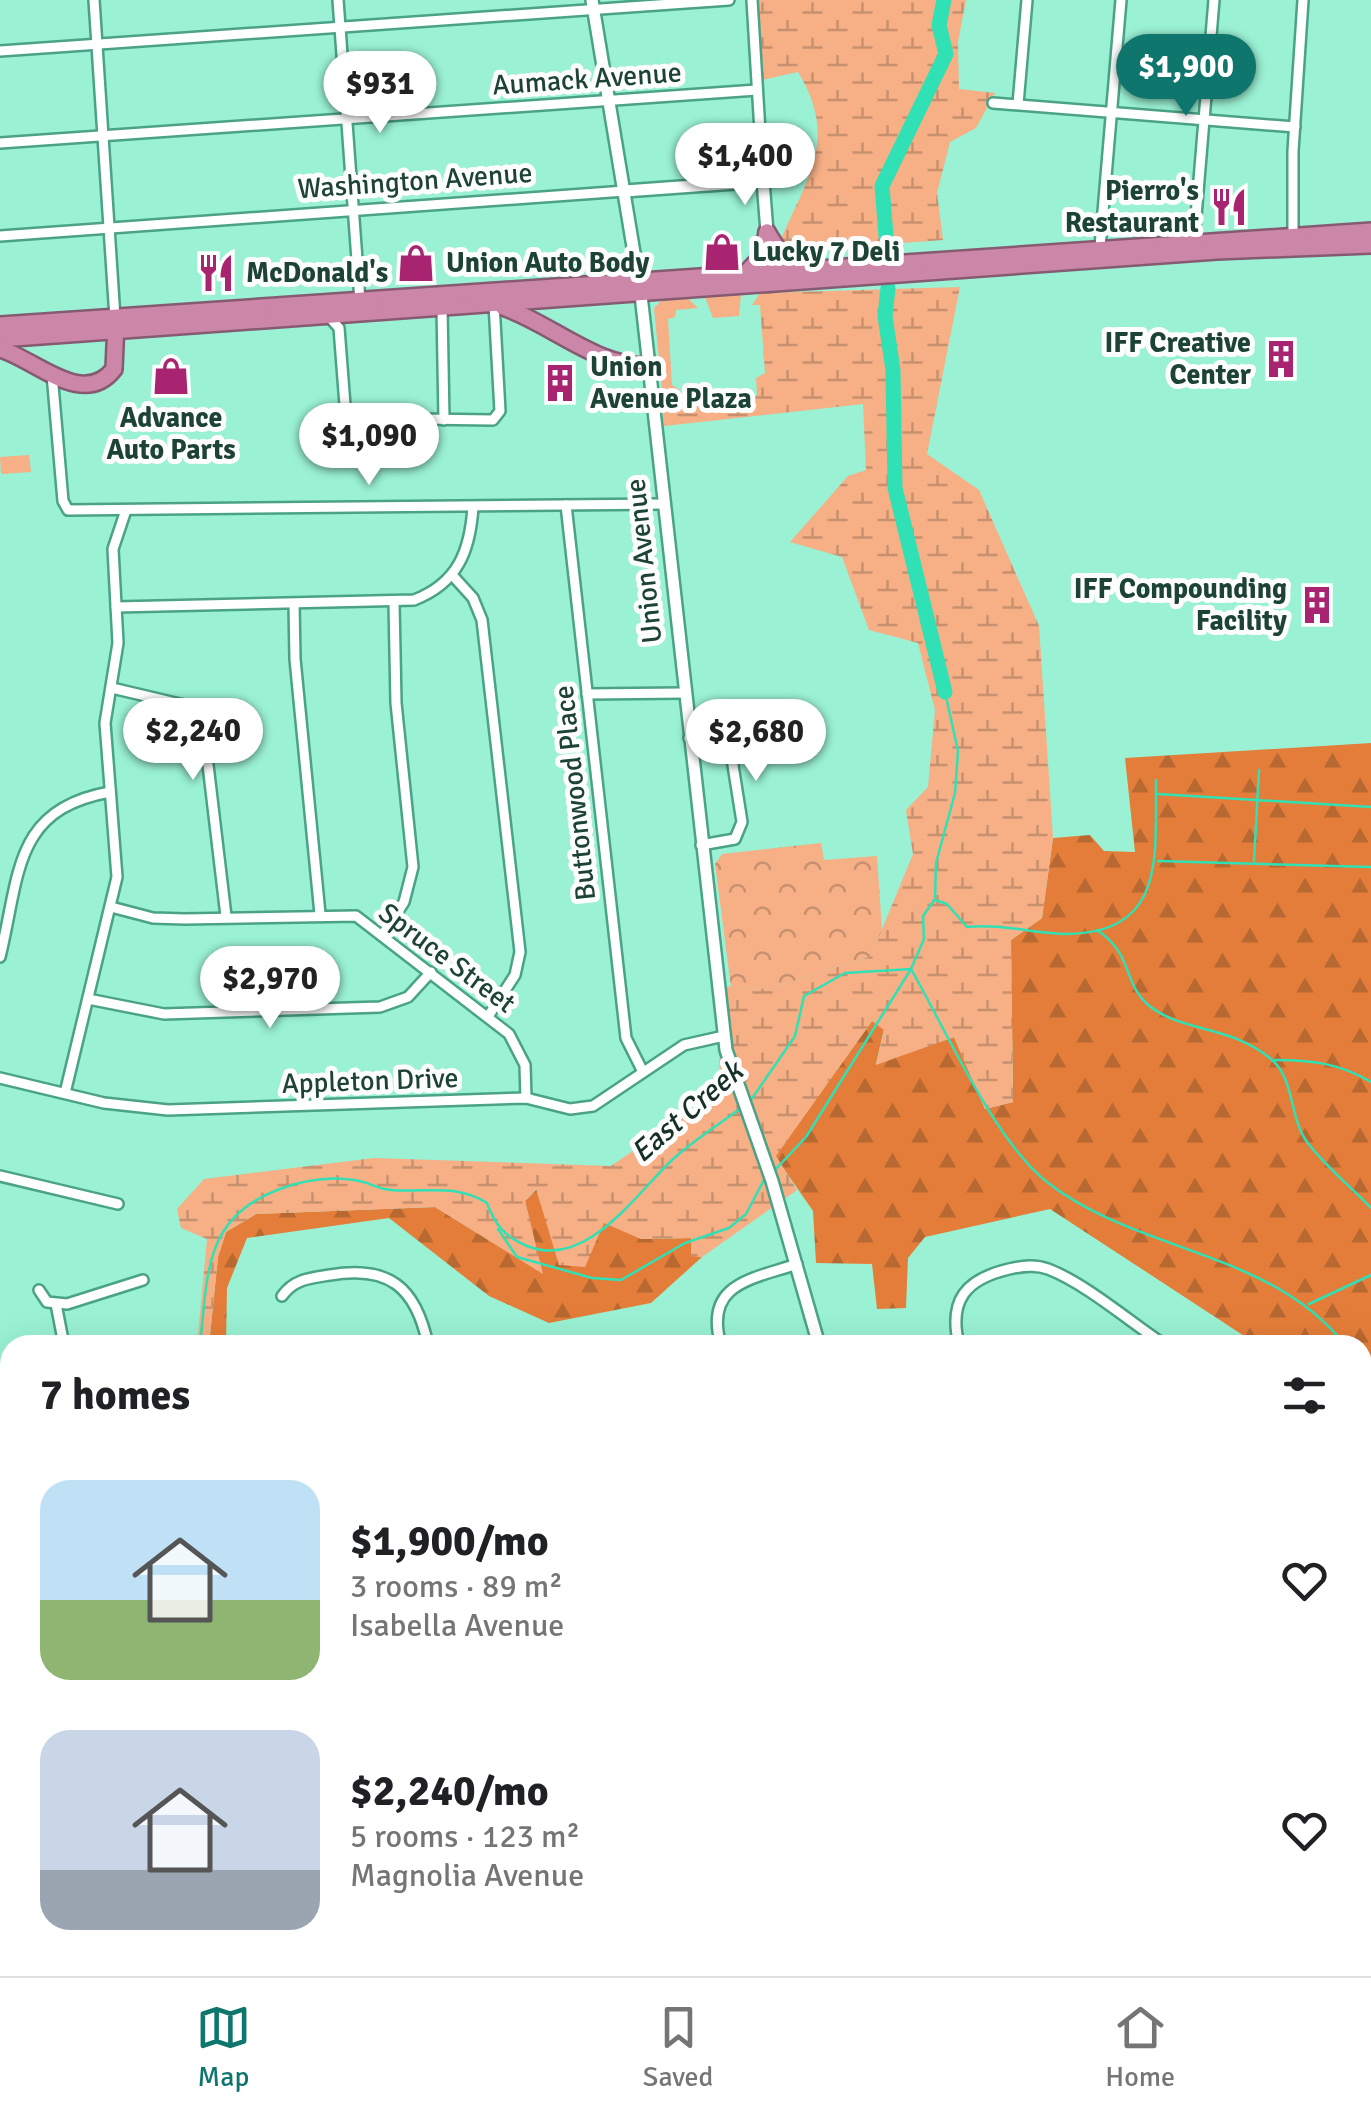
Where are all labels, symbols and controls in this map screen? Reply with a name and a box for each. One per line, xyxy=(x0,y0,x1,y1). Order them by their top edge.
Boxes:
pin: $1,900 xyxy=(1105,34,1267,119)
text: $1,900 xyxy=(1138,47,1234,86)
pin: $931 xyxy=(321,51,439,136)
street label: Aumack Avenue xyxy=(491,55,683,103)
text: $931 xyxy=(345,64,415,103)
pin: $1,400 xyxy=(664,123,826,208)
text: $1,400 xyxy=(697,136,793,175)
street label: Washington Avenue xyxy=(296,156,534,206)
place label: Pierro's Restaurant xyxy=(1065,174,1199,240)
restaurant icon: Pierro's Restaurant xyxy=(1208,186,1250,228)
shop icon: Lucky 7 Deli xyxy=(701,231,743,273)
place label: Lucky 7 Deli xyxy=(752,235,900,269)
shop icon: Union Auto Body xyxy=(395,242,437,284)
place label: Union Auto Body xyxy=(446,246,649,280)
restaurant icon: McDonald's xyxy=(195,252,237,294)
place label: McDonald's xyxy=(246,256,388,290)
place label: IFF Creative Center xyxy=(1104,326,1252,392)
building icon: IFF Creative Center xyxy=(1260,338,1302,380)
place label: Union Avenue Plaza xyxy=(590,350,752,416)
shop icon: Advance Auto Parts xyxy=(150,355,192,397)
building icon: Union Avenue Plaza xyxy=(539,362,581,404)
place label: Advance Auto Parts xyxy=(106,401,236,467)
pin: $1,090 xyxy=(288,403,450,488)
text: $1,090 xyxy=(321,416,417,455)
street label: Union Avenue xyxy=(618,477,670,645)
place label: IFF Compounding Facility xyxy=(1074,572,1287,638)
building icon: IFF Compounding Facility xyxy=(1296,584,1338,626)
street label: Buttonwood Place xyxy=(547,684,603,902)
pin: $2,240 xyxy=(112,698,274,783)
pin: $2,680 xyxy=(675,699,837,784)
text: $2,240 xyxy=(145,711,241,750)
text: $2,680 xyxy=(708,712,804,751)
street label: Spruce Street xyxy=(372,896,522,1020)
pin: $2,970 xyxy=(189,946,351,1031)
text: $2,970 xyxy=(222,959,318,998)
water label: East Creek xyxy=(624,1052,753,1171)
street label: Appleton Drive xyxy=(281,1061,459,1101)
icon: filters xyxy=(1277,1368,1332,1423)
text: 7 homes xyxy=(40,1370,190,1421)
text: $1,900/mo xyxy=(350,1516,549,1567)
icon: home xyxy=(120,1520,240,1640)
icon: heart xyxy=(1277,1553,1332,1608)
text: 3 rooms · 89 m² xyxy=(350,1567,563,1606)
text: Isabella Avenue xyxy=(350,1606,564,1645)
text: $2,240/mo xyxy=(350,1766,549,1817)
icon: home xyxy=(120,1770,240,1890)
icon: heart xyxy=(1277,1803,1332,1858)
text: 5 rooms · 123 m² xyxy=(350,1817,580,1856)
text: Magnolia Avenue xyxy=(350,1856,584,1895)
tab: Map xyxy=(196,2000,251,2094)
tab: Saved xyxy=(643,2000,713,2094)
tab: Home xyxy=(1105,2000,1175,2094)

